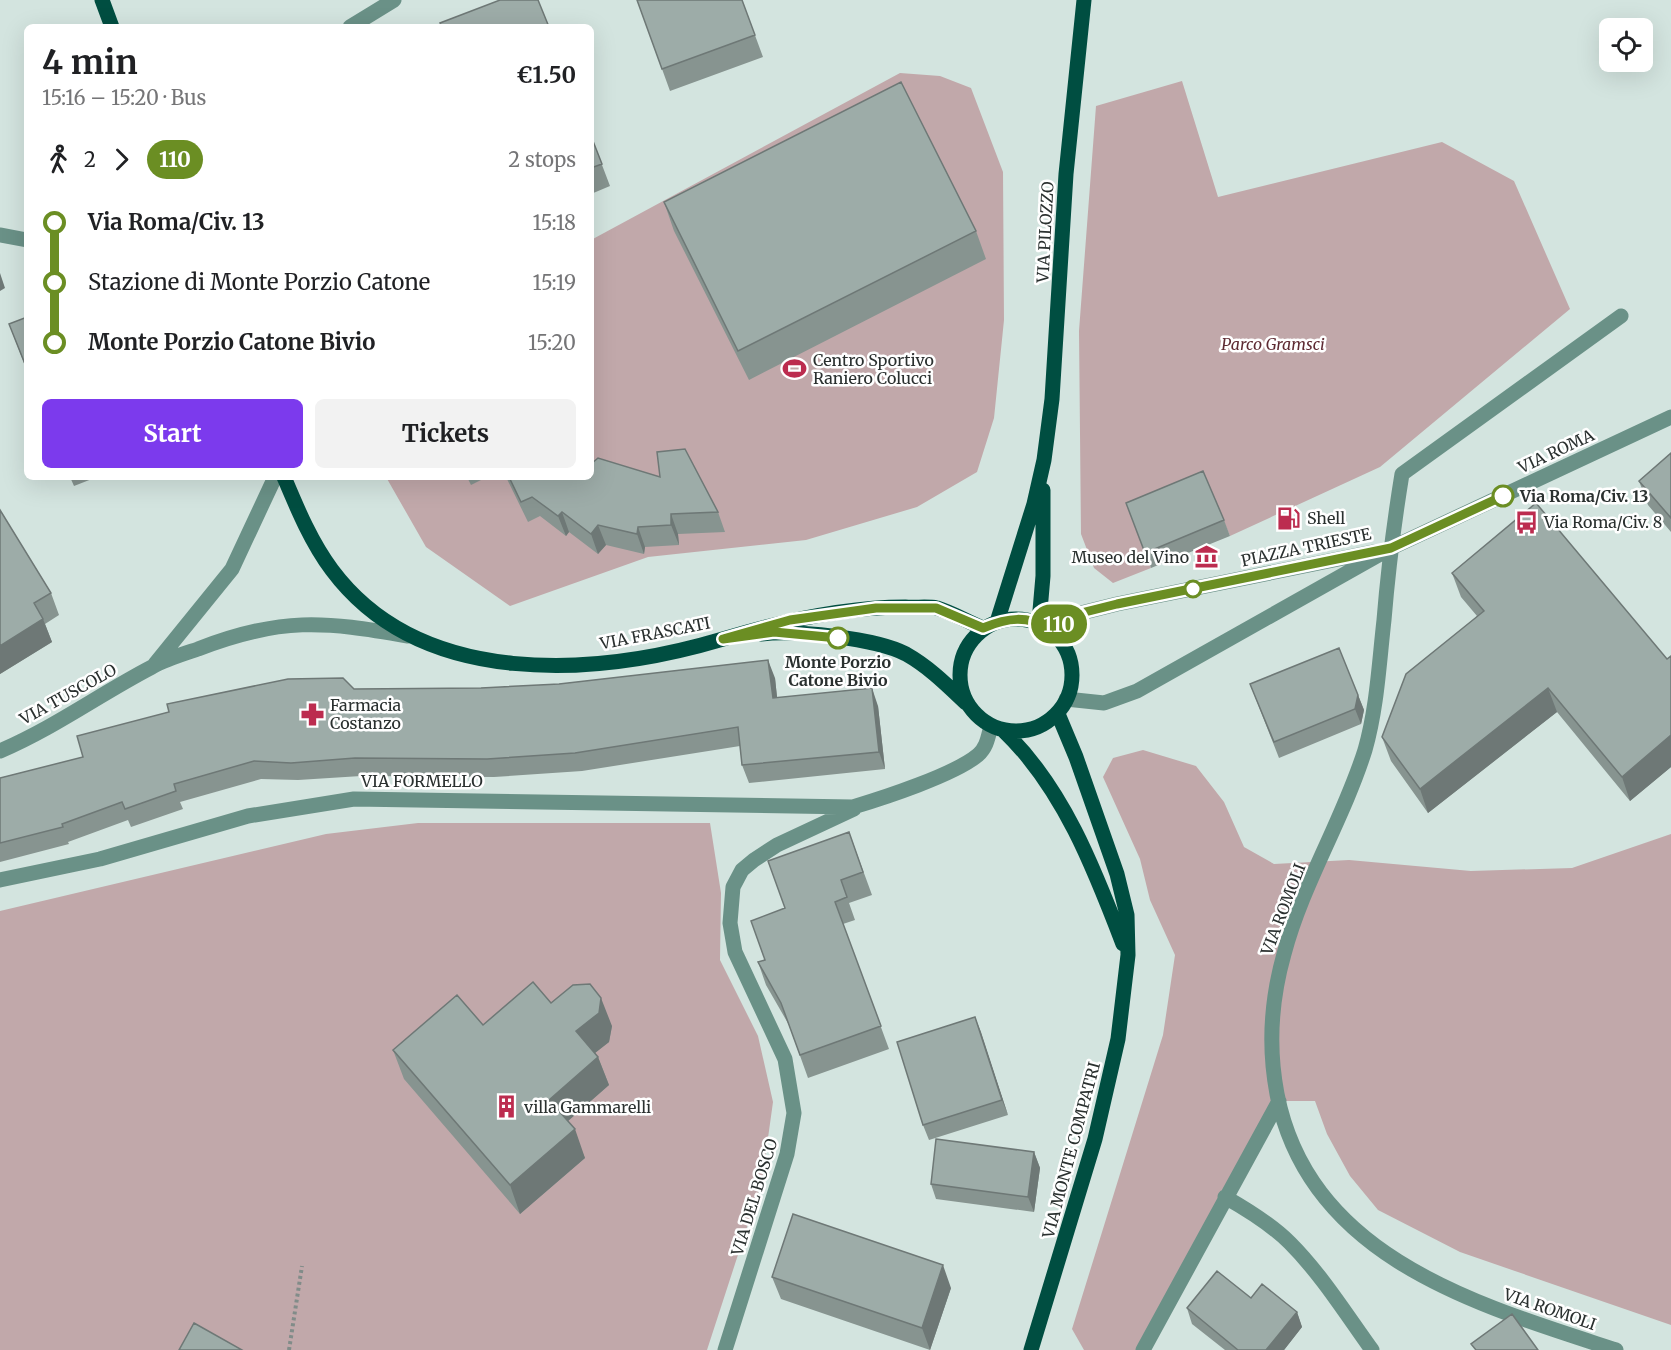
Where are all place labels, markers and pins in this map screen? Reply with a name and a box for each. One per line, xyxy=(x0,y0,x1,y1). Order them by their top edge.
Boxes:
place label: Centro Sportivo Raniero Colucci xyxy=(813,350,934,388)
sports icon: Centro Sportivo Raniero Colucci xyxy=(782,356,808,382)
marker: Via Roma/Civ. 13 xyxy=(1492,485,1514,507)
place label: Via Roma/Civ. 13 xyxy=(1519,486,1648,506)
fuel station icon: Shell xyxy=(1276,505,1302,531)
place label: Shell xyxy=(1307,508,1345,528)
bus stop icon: Via Roma/Civ. 8 xyxy=(1513,509,1539,535)
place label: Via Roma/Civ. 8 xyxy=(1543,512,1662,532)
museum icon: Museo del Vino xyxy=(1194,544,1220,570)
place label: Museo del Vino xyxy=(1071,547,1189,567)
unlabelled marker xyxy=(1184,580,1202,598)
marker: Monte Porzio Catone Bivio xyxy=(827,627,849,649)
place label: Monte Porzio Catone Bivio xyxy=(785,652,892,690)
place label: Farmacia Costanzo xyxy=(330,695,402,733)
pharmacy icon: Farmacia Costanzo xyxy=(299,701,325,727)
building icon: villa Gammarelli xyxy=(493,1094,519,1120)
place label: villa Gammarelli xyxy=(523,1097,651,1117)

